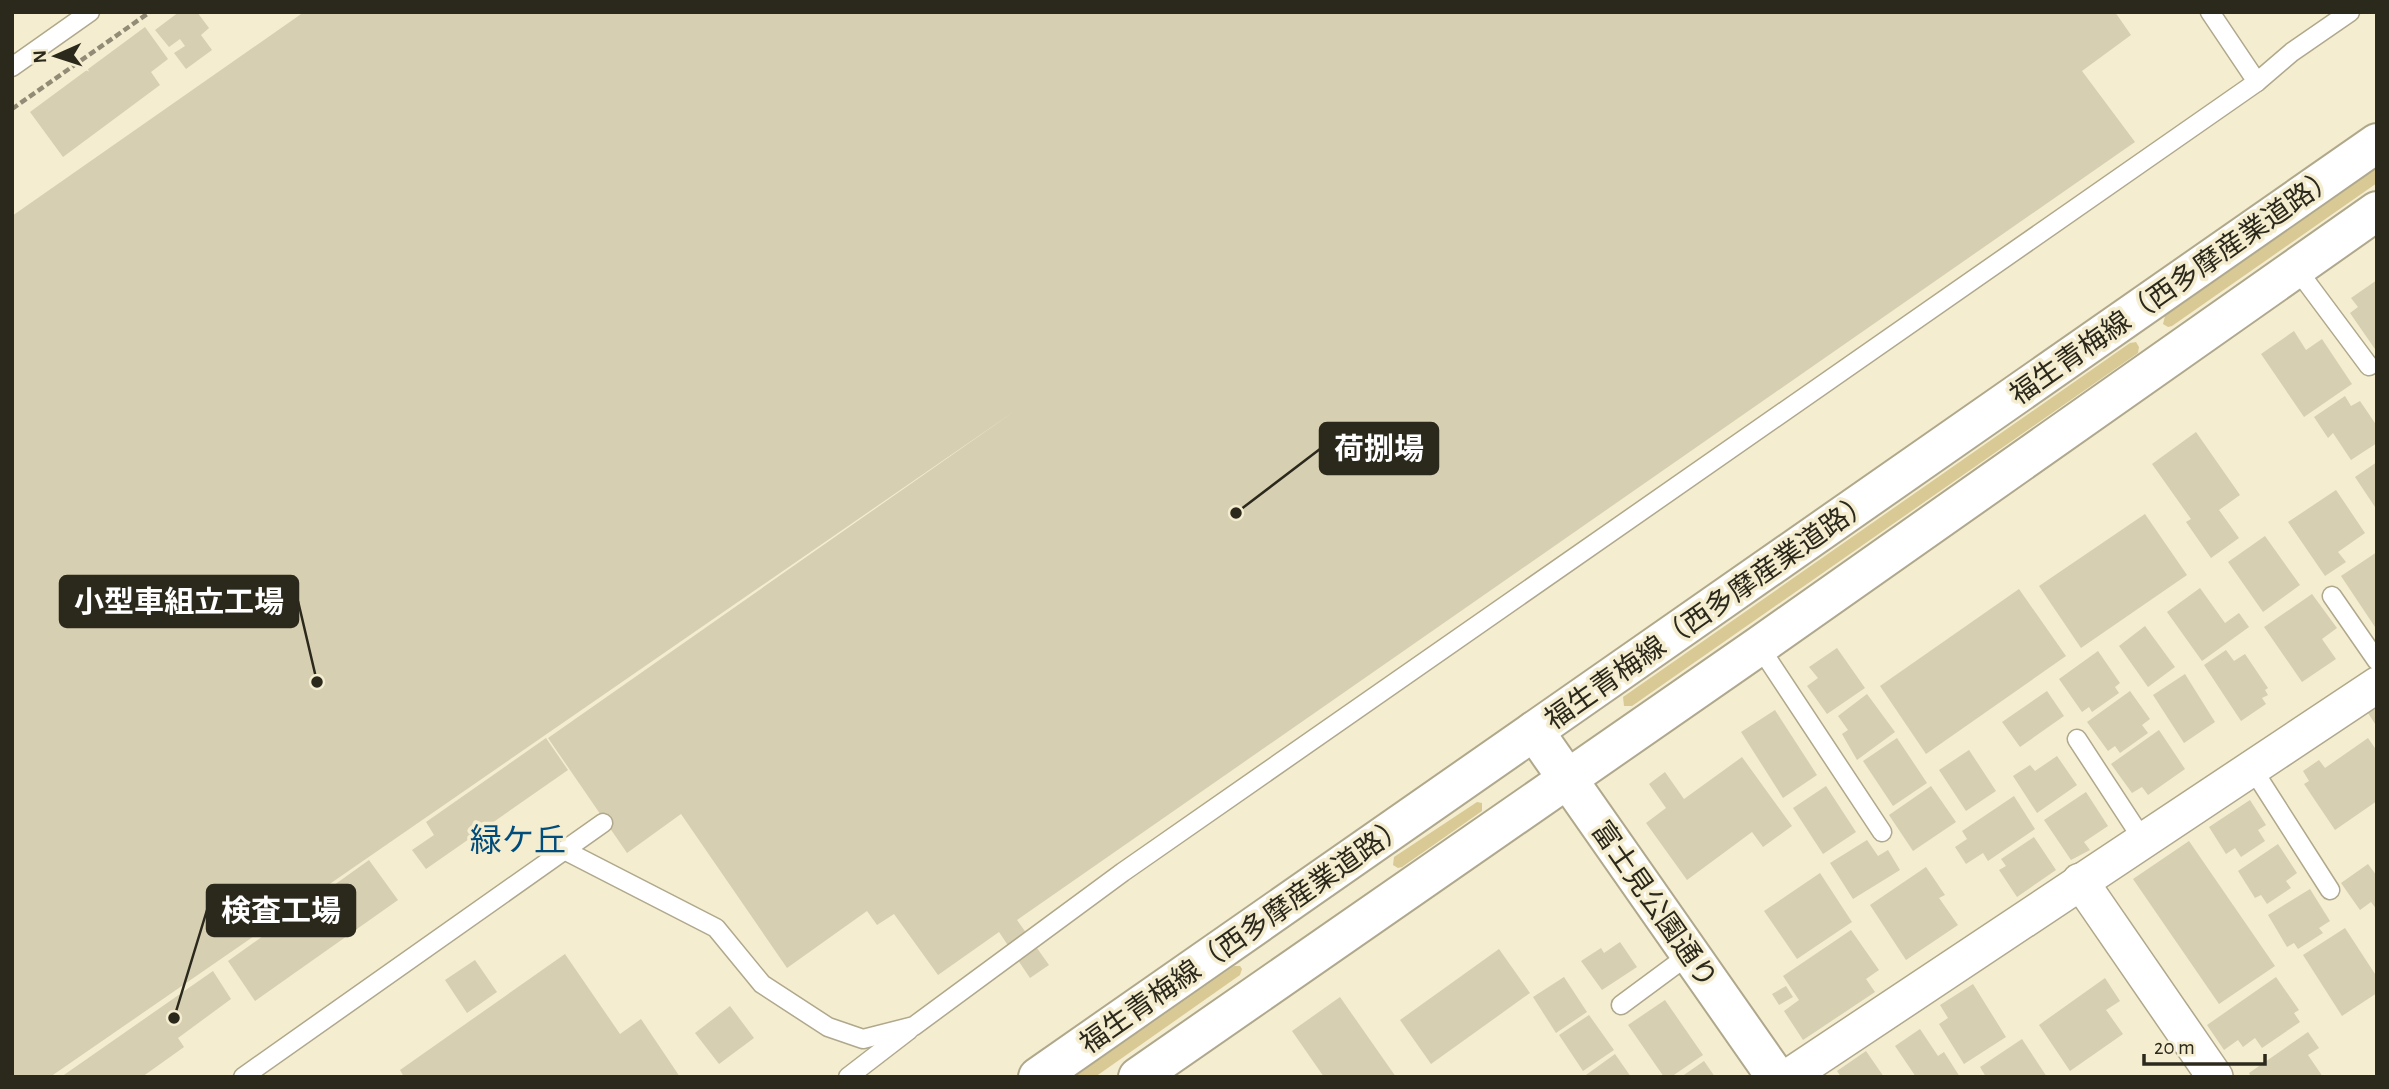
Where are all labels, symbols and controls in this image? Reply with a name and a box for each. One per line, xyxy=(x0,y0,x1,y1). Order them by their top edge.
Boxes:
north arrow xyxy=(21,21,91,91)
text: N xyxy=(31,50,50,64)
street label: 福生青梅線（西多摩産業道路） xyxy=(2004,161,2343,411)
callout: 荷捌場 xyxy=(1320,423,1438,474)
text: 荷捌場 xyxy=(1334,433,1424,465)
street label: 福生青梅線（西多摩産業道路） xyxy=(1539,486,1878,736)
callout: 小型車組立工場 xyxy=(60,576,298,627)
text: 小型車組立工場 xyxy=(74,586,284,618)
street label: 福生青梅線（西多摩産業道路） xyxy=(1074,810,1413,1060)
street label: 富士見公園通り xyxy=(1586,816,1723,993)
district label: 緑ケ丘 xyxy=(470,823,566,857)
callout: 検査工場 xyxy=(207,885,355,936)
text: 検査工場 xyxy=(221,895,341,927)
scale bar xyxy=(2144,1023,2265,1066)
text: 20 m xyxy=(2154,1037,2195,1058)

